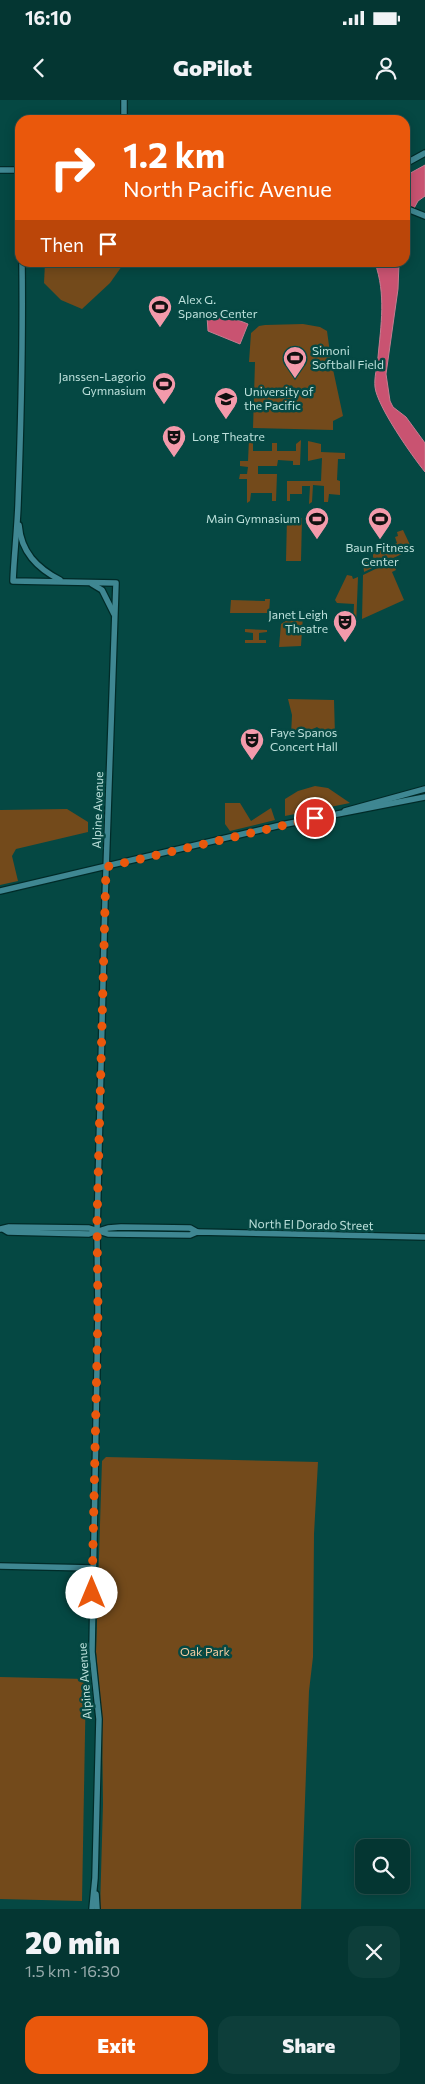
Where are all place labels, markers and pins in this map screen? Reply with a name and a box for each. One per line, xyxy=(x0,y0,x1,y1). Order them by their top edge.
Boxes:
place label: Alex G. Spanos Center xyxy=(178,292,258,320)
sports icon: Alex G. Spanos Center xyxy=(147,294,173,328)
place label: Simoni Softball Field xyxy=(312,343,384,371)
sports icon: Simoni Softball Field xyxy=(282,345,308,379)
place label: Janssen-Lagorio Gymnasium xyxy=(58,369,146,397)
sports icon: Janssen-Lagorio Gymnasium xyxy=(151,371,177,405)
place label: University of the Pacific xyxy=(244,384,314,412)
school or university icon: University of the Pacific xyxy=(213,386,239,420)
theatre icon: Long Theatre xyxy=(161,424,187,458)
place label: Long Theatre xyxy=(192,429,265,443)
sports icon: Main Gymnasium xyxy=(304,506,330,540)
sports icon: Baun Fitness Center xyxy=(367,506,393,540)
place label: Main Gymnasium xyxy=(206,511,300,525)
place label: Baun Fitness Center xyxy=(346,540,414,568)
place label: Janet Leigh Theatre xyxy=(268,607,328,635)
theatre icon: Janet Leigh Theatre xyxy=(332,609,358,643)
place label: Faye Spanos Concert Hall xyxy=(270,725,338,753)
theatre icon: Faye Spanos Concert Hall xyxy=(239,727,265,761)
pin xyxy=(294,797,336,839)

